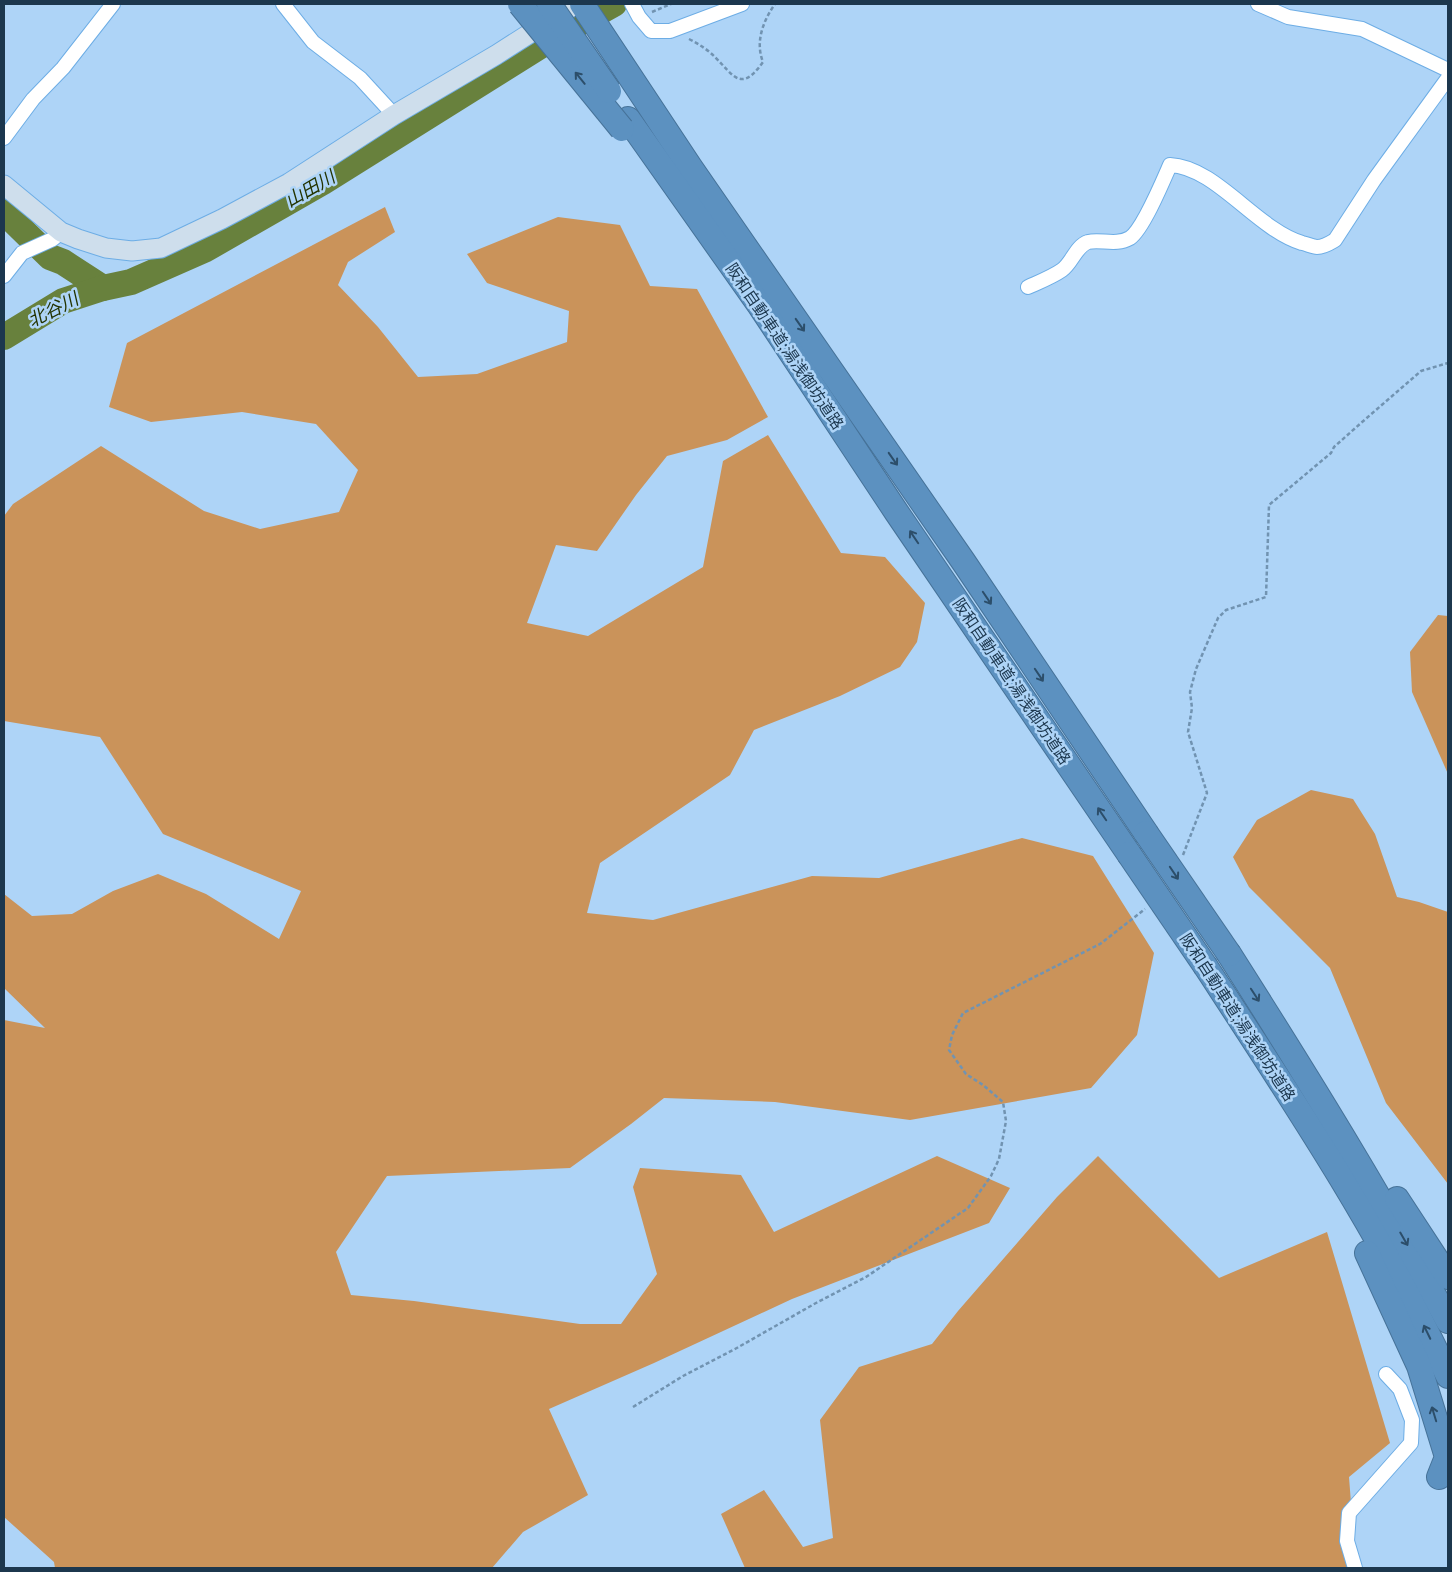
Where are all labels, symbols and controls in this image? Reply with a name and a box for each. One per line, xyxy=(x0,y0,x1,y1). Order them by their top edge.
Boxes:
one-way arrow xyxy=(574,72,585,85)
water label: 山田川 xyxy=(281,164,341,212)
street label: 阪和自動車道;湯浅御坊道路 xyxy=(722,259,848,433)
water label: 北谷川 xyxy=(23,286,84,332)
one-way arrow xyxy=(795,318,805,332)
one-way arrow xyxy=(888,451,898,465)
one-way arrow xyxy=(909,530,919,544)
one-way arrow xyxy=(982,591,993,605)
street label: 阪和自動車道;湯浅御坊道路 xyxy=(949,594,1075,768)
one-way arrow xyxy=(1034,668,1044,682)
one-way arrow xyxy=(1097,807,1107,821)
one-way arrow xyxy=(1169,866,1179,880)
street label: 阪和自動車道;湯浅御坊道路 xyxy=(1176,929,1300,1105)
one-way arrow xyxy=(1251,988,1261,1002)
one-way arrow xyxy=(1399,1231,1409,1245)
one-way arrow xyxy=(1422,1325,1431,1340)
one-way arrow xyxy=(1429,1407,1439,1423)

